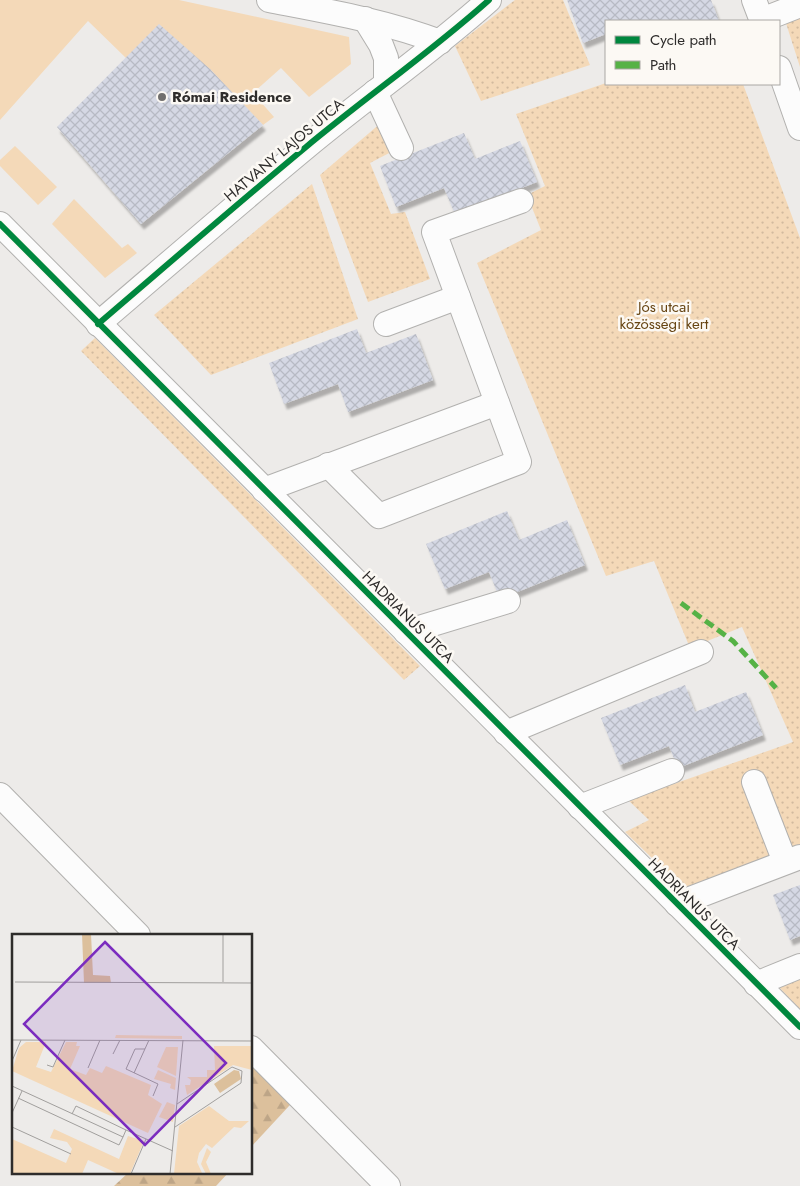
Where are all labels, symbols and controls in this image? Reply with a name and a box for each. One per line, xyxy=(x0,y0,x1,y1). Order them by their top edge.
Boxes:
legend xyxy=(605,20,780,85)
text: Cycle path xyxy=(650,29,717,51)
text: Path xyxy=(650,54,676,76)
place label: Római Residence xyxy=(172,86,292,108)
marker: Római Residence xyxy=(156,91,168,103)
street label: HATVANY LAJOS UTCA xyxy=(219,93,349,207)
park label: Jós utcai közösségi kert xyxy=(620,296,709,335)
street label: HADRIANUS UTCA xyxy=(357,566,459,668)
street label: HADRIANUS UTCA xyxy=(643,853,745,955)
inset map xyxy=(12,934,252,1174)

